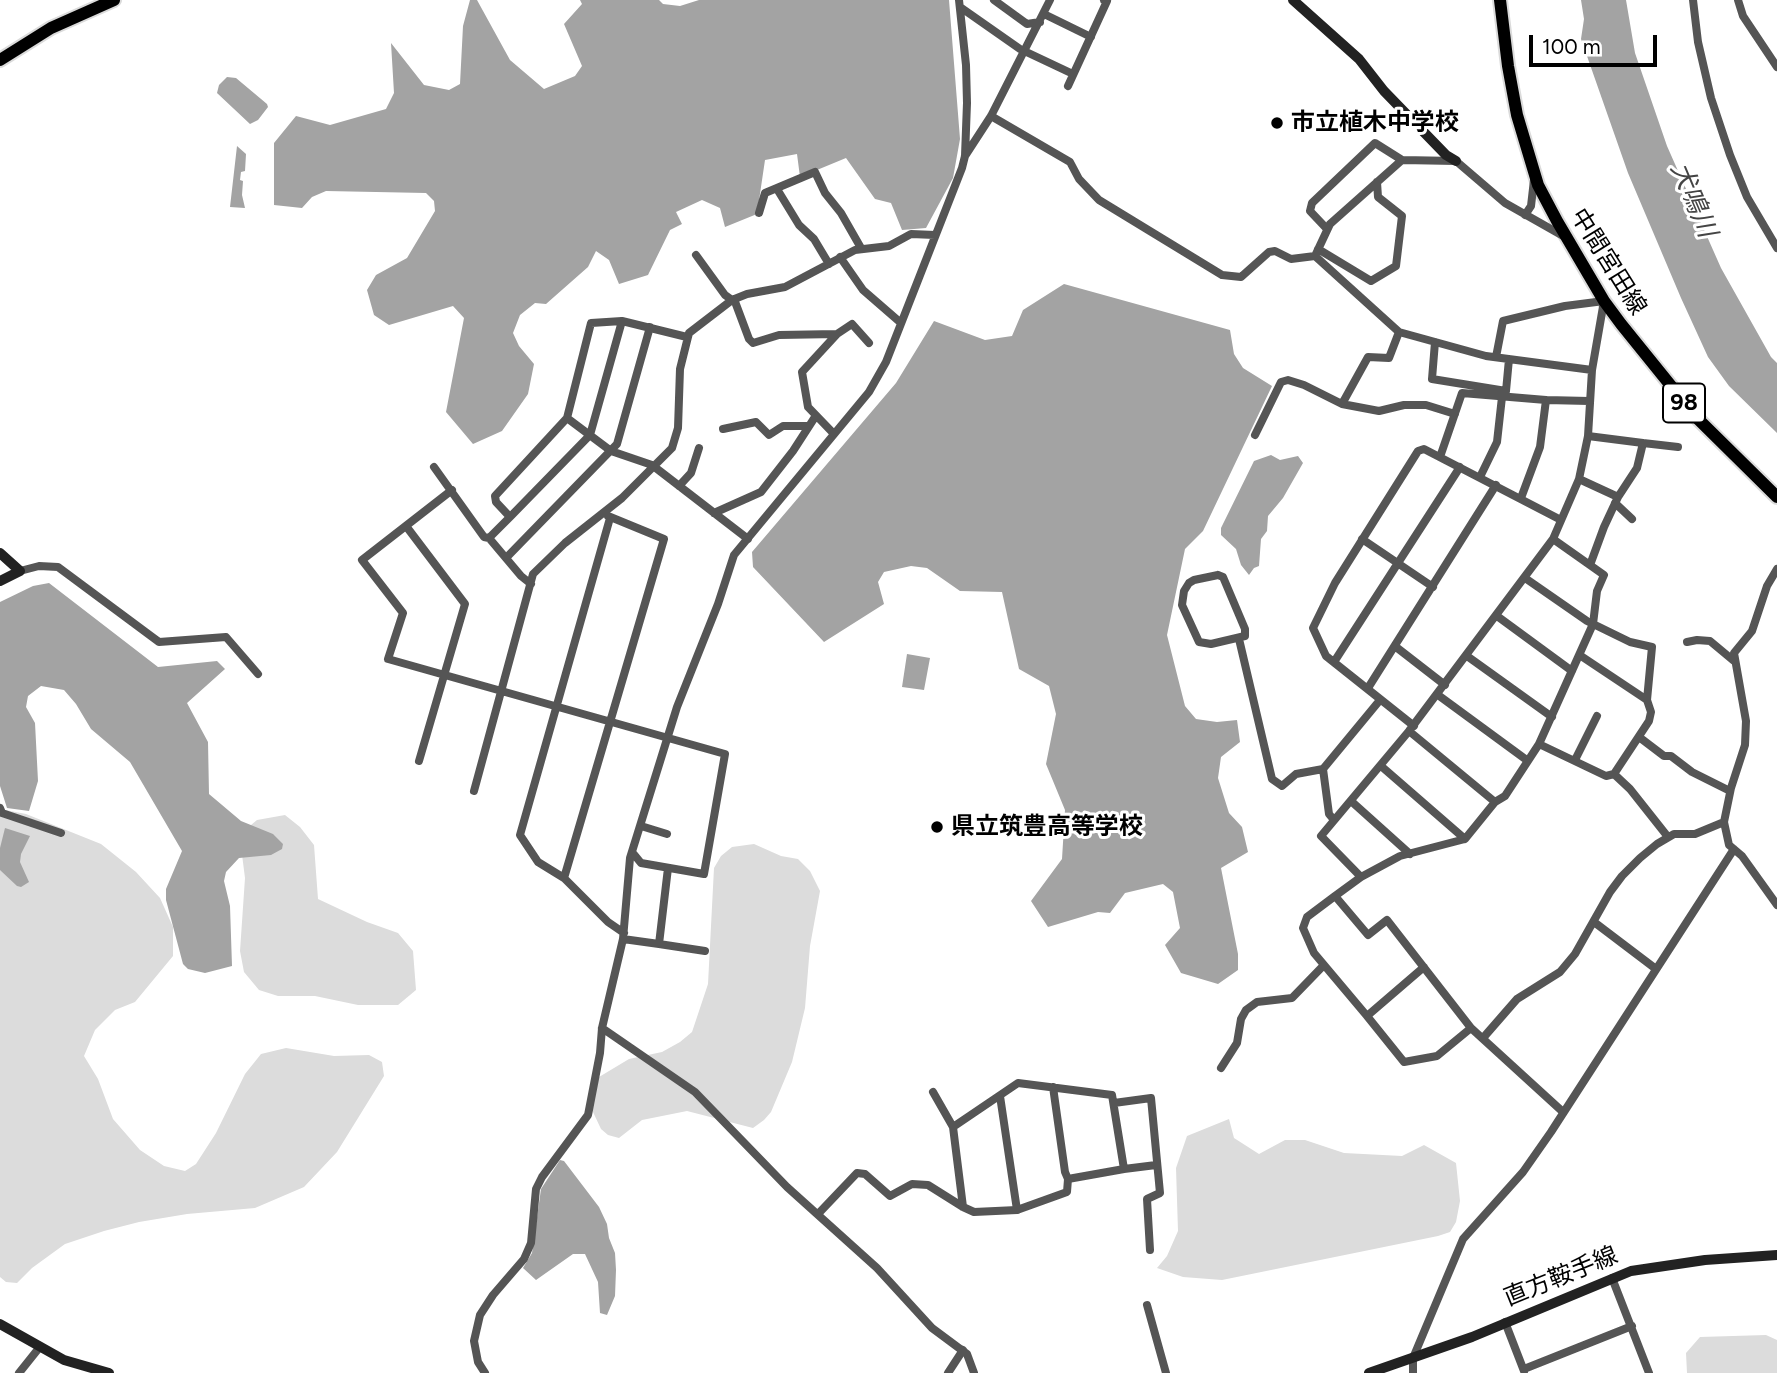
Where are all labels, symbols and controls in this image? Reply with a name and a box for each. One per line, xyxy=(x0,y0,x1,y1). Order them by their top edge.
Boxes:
scale bar xyxy=(1532,21,1660,65)
text: 100 m xyxy=(1542,34,1601,59)
place label: 市立植木中学校 xyxy=(1291,109,1459,137)
marker: 市立植木中学校 xyxy=(1269,115,1285,131)
water label: 犬鳴川 xyxy=(1663,158,1723,242)
street label: 中間宮田線 xyxy=(1564,203,1652,321)
road number: 98 xyxy=(1663,384,1705,422)
place label: 県立筑豊高等学校 xyxy=(951,813,1143,841)
marker: 県立筑豊高等学校 xyxy=(929,819,945,835)
street label: 直方鞍手線 xyxy=(1500,1241,1622,1313)

